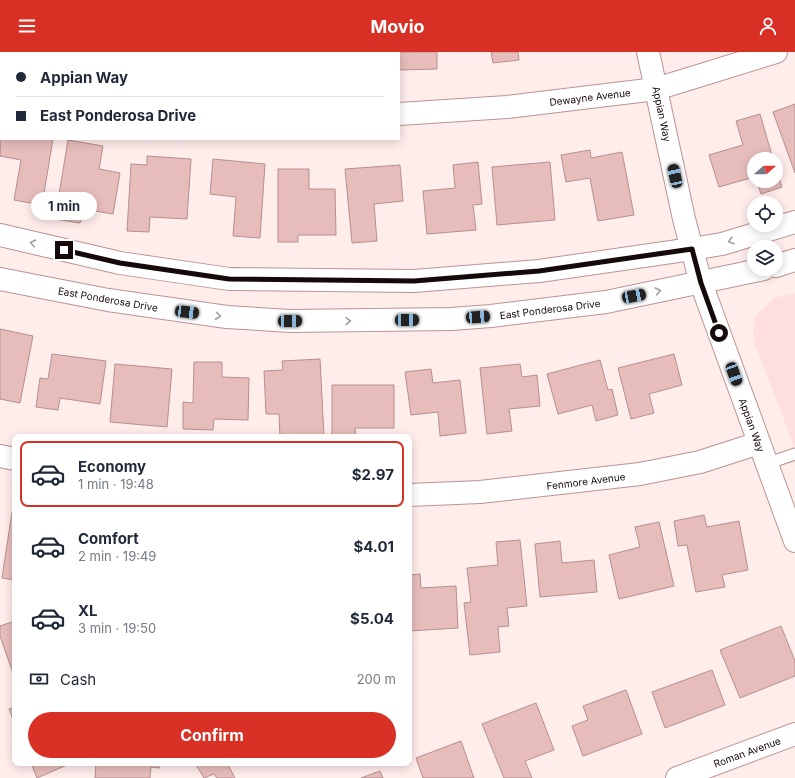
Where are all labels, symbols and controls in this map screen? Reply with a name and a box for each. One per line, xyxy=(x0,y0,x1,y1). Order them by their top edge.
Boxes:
icon: menu xyxy=(16,15,38,37)
icon: person xyxy=(757,15,779,37)
text: Movio xyxy=(370,16,425,37)
text: Appian Way xyxy=(40,68,128,87)
street label: Appian Way xyxy=(650,85,674,143)
street label: Dewayne Avenue xyxy=(549,86,631,108)
text: East Ponderosa Drive xyxy=(40,106,196,125)
north arrow xyxy=(747,152,783,188)
map controls xyxy=(747,152,783,276)
car xyxy=(667,163,683,189)
callout: 1 min xyxy=(31,192,97,220)
button: locate xyxy=(747,196,783,232)
text: 1 min xyxy=(48,198,80,214)
one-way arrow xyxy=(727,236,734,245)
one-way arrow xyxy=(30,239,36,247)
button: layers xyxy=(747,240,783,276)
route end xyxy=(55,241,73,259)
street label: East Ponderosa Drive xyxy=(57,284,159,314)
car xyxy=(621,288,647,304)
one-way arrow xyxy=(654,288,661,296)
street label: East Ponderosa Drive xyxy=(499,297,601,321)
car xyxy=(174,305,200,319)
car xyxy=(466,310,490,324)
one-way arrow xyxy=(215,311,221,320)
car xyxy=(395,314,419,326)
car xyxy=(278,315,302,327)
one-way arrow xyxy=(345,317,351,325)
route start xyxy=(710,324,728,342)
car xyxy=(724,361,744,387)
street label: Appian Way xyxy=(737,396,767,454)
icon: car xyxy=(30,456,66,492)
text: Economy xyxy=(78,457,146,476)
text: $2.97 xyxy=(352,465,394,484)
street label: Fenmore Avenue xyxy=(546,470,626,492)
text: 1 min · 19:48 xyxy=(78,476,154,492)
icon: car xyxy=(30,528,66,564)
text: Comfort xyxy=(78,529,139,548)
text: $4.01 xyxy=(353,537,394,556)
text: 2 min · 19:49 xyxy=(78,548,156,564)
icon: car xyxy=(30,600,66,636)
text: XL xyxy=(78,601,98,620)
text: $5.04 xyxy=(350,609,394,628)
text: 3 min · 19:50 xyxy=(78,620,156,636)
icon: cash xyxy=(28,668,50,690)
text: Cash xyxy=(60,670,96,689)
text: 200 m xyxy=(357,671,396,687)
button: Confirm xyxy=(28,712,396,758)
street label: Roman Avenue xyxy=(712,734,782,770)

